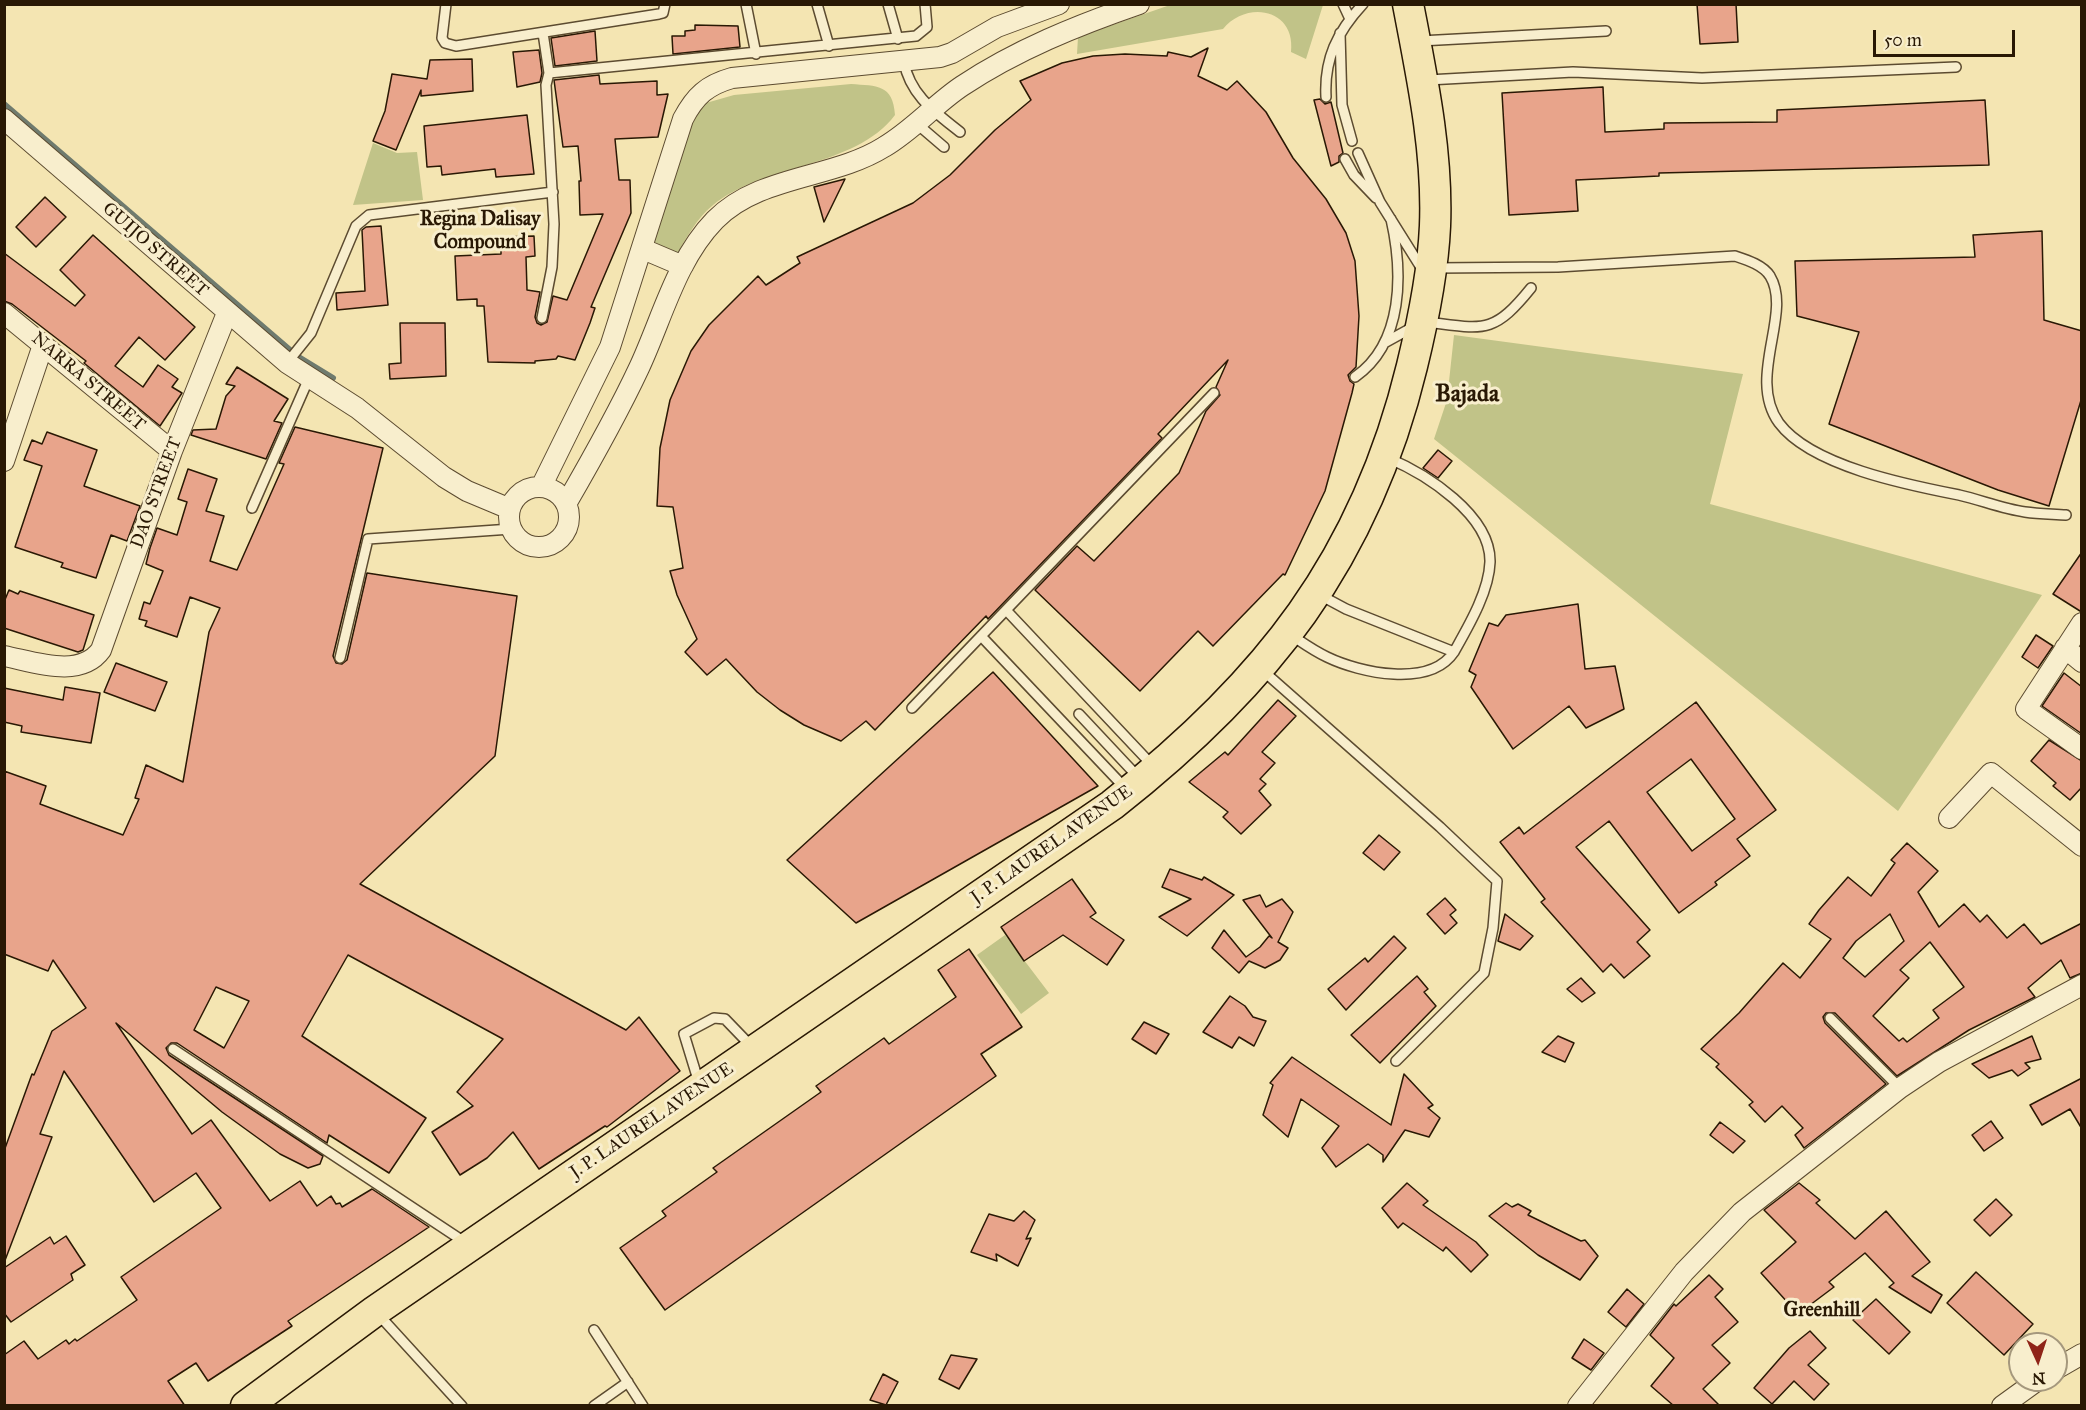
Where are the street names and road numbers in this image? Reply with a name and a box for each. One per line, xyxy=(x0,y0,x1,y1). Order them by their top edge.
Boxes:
street label: GUIJO STREET xyxy=(98,198,212,302)
street label: NARRA STREET xyxy=(27,328,149,436)
street label: DAO STREET xyxy=(127,435,187,551)
street label: J. P. LAUREL AVENUE xyxy=(967,781,1137,909)
street label: J. P. LAUREL AVENUE xyxy=(566,1058,738,1184)

